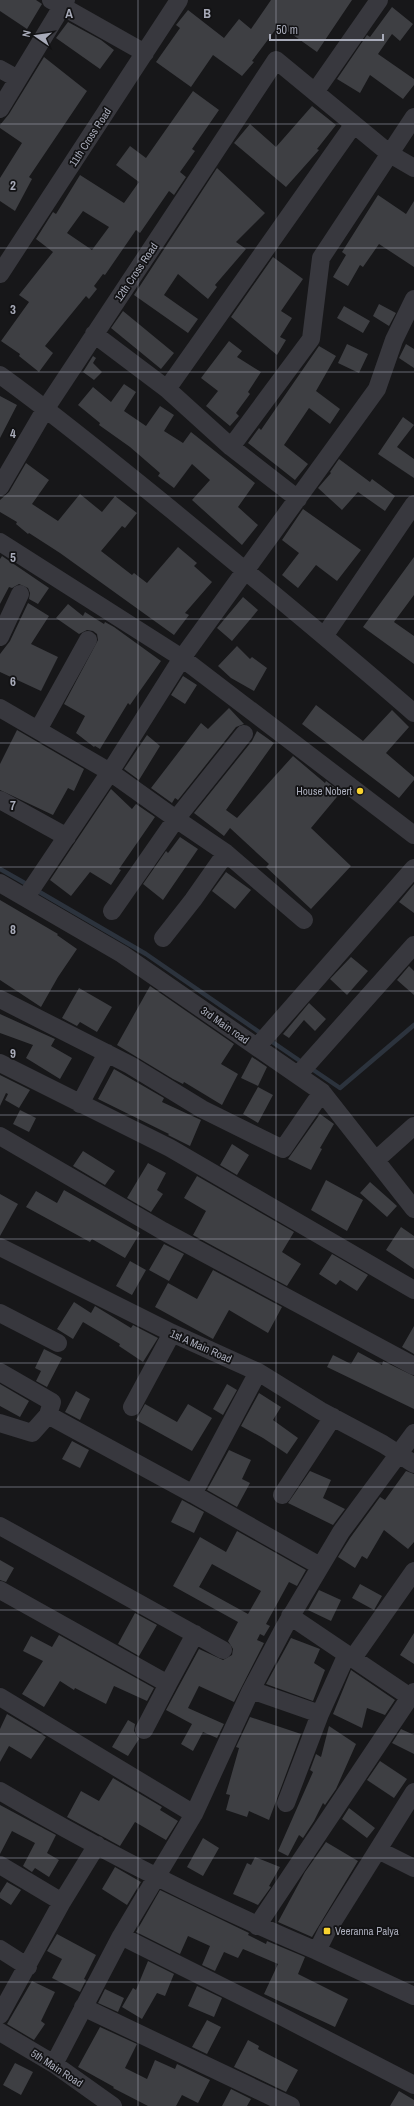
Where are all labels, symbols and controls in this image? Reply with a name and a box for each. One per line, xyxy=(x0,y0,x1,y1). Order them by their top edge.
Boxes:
text: A xyxy=(65,5,73,22)
text: B xyxy=(203,5,211,22)
north arrow xyxy=(16,16,56,56)
scale bar xyxy=(270,16,383,42)
text: 50 m xyxy=(276,22,298,38)
text: N xyxy=(19,29,34,38)
street label: 11th Cross Road xyxy=(66,105,114,169)
text: 2 xyxy=(10,177,16,194)
street label: 12th Cross Road xyxy=(111,240,161,304)
text: 3 xyxy=(10,301,16,318)
text: 4 xyxy=(10,425,16,442)
text: 5 xyxy=(10,549,16,566)
text: 6 xyxy=(10,673,16,690)
place label: House Nobert xyxy=(296,784,352,798)
marker: House Nobert xyxy=(355,786,365,796)
text: 7 xyxy=(10,797,16,814)
text: 8 xyxy=(10,921,16,938)
street label: 3rd Main road xyxy=(198,1003,252,1047)
text: 9 xyxy=(10,1045,16,1062)
street label: 1st A Main Road xyxy=(168,1326,234,1366)
place label: Veeranna Palya xyxy=(335,1924,399,1938)
marker: Veeranna Palya xyxy=(322,1926,332,1936)
street label: 5th Main Road xyxy=(28,2046,86,2090)

